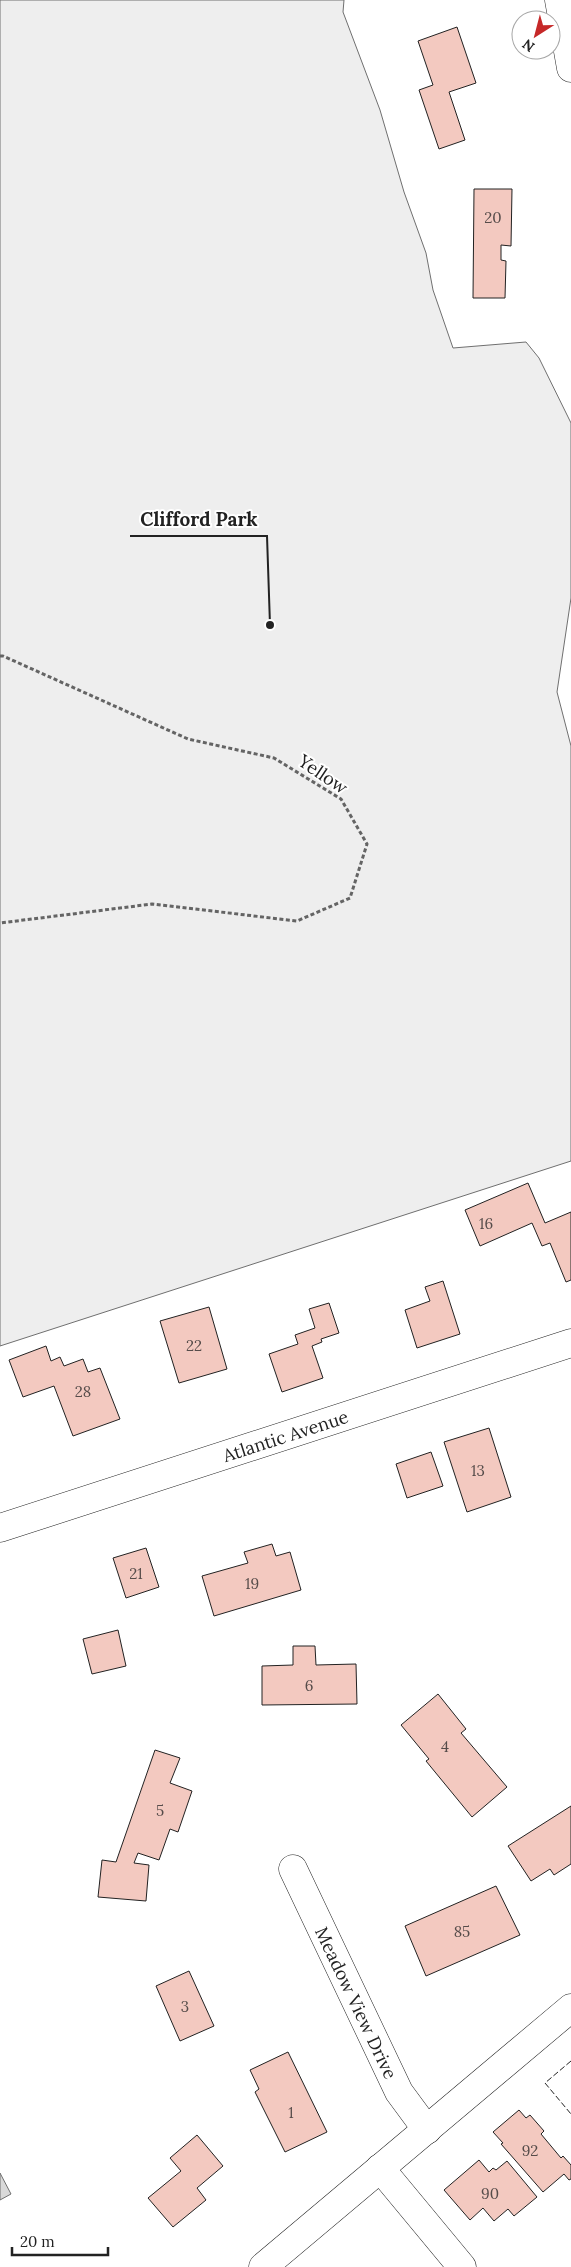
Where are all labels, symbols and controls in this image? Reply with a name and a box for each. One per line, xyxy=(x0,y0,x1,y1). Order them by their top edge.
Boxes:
north arrow xyxy=(511,10,561,60)
text: N xyxy=(519,35,538,56)
house number: 20 xyxy=(484,208,502,227)
callout: Clifford Park xyxy=(130,502,267,536)
text: Clifford Park xyxy=(140,507,258,531)
street label: Yellow xyxy=(293,749,353,799)
house number: 16 xyxy=(479,1214,493,1233)
house number: 22 xyxy=(186,1336,202,1355)
house number: 28 xyxy=(75,1382,91,1401)
street label: Atlantic Avenue xyxy=(219,1404,351,1467)
house number: 13 xyxy=(471,1461,485,1480)
house number: 21 xyxy=(129,1564,143,1583)
house number: 19 xyxy=(245,1574,259,1593)
house number: 6 xyxy=(305,1676,313,1695)
house number: 4 xyxy=(441,1737,449,1756)
house number: 5 xyxy=(156,1801,164,1820)
house number: 85 xyxy=(454,1922,470,1941)
street label: Meadow View Drive xyxy=(310,1923,403,2083)
house number: 3 xyxy=(181,1997,189,2016)
house number: 1 xyxy=(288,2103,294,2122)
house number: 92 xyxy=(522,2141,538,2160)
house number: 90 xyxy=(481,2184,499,2203)
scale bar xyxy=(12,2224,109,2256)
text: 20 m xyxy=(20,2232,55,2251)

